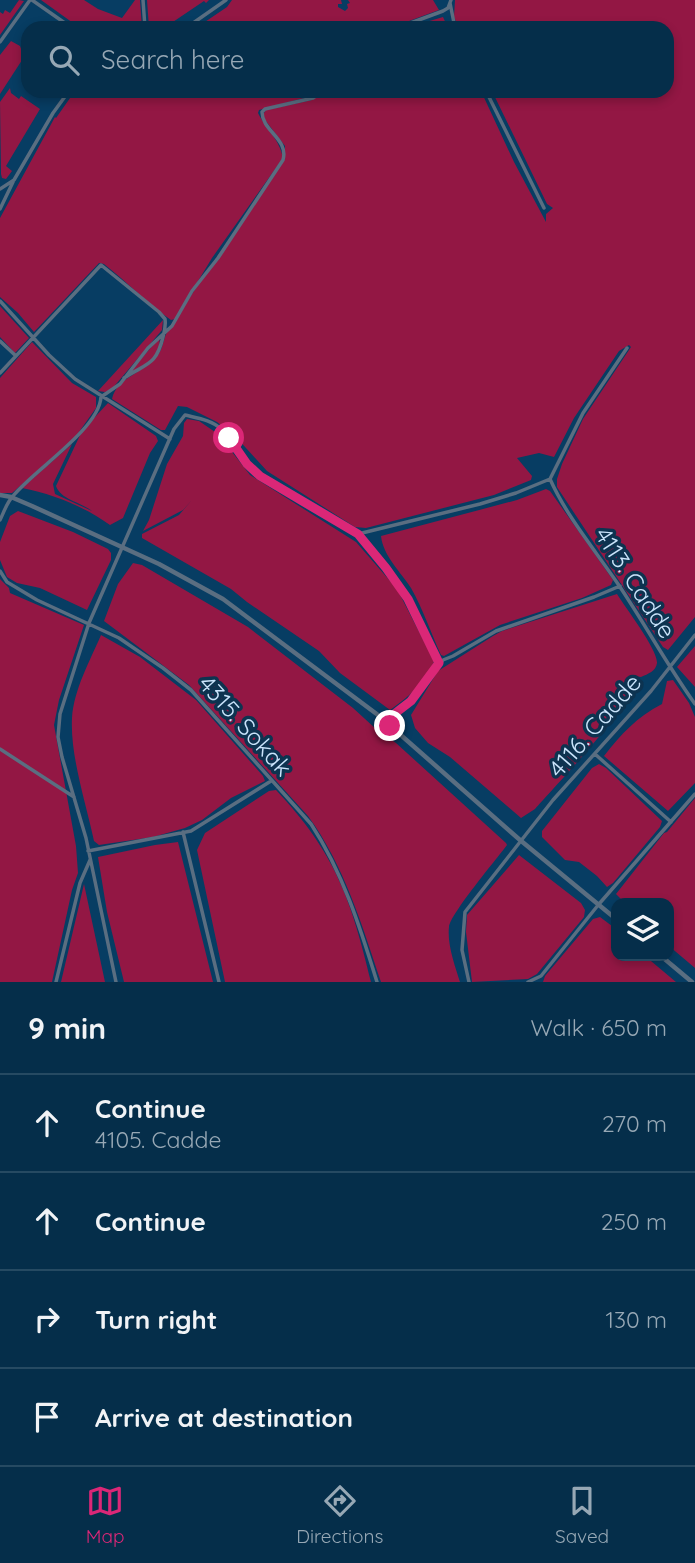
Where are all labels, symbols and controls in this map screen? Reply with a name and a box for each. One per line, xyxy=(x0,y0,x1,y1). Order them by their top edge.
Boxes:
search box xyxy=(21,21,674,98)
icon: search xyxy=(45,41,83,79)
text: Search here xyxy=(101,43,245,76)
route start xyxy=(213,422,244,453)
street label: 4113. Cadde xyxy=(589,521,683,644)
street label: 4116. Cadde xyxy=(541,668,647,783)
street label: 4315. Sokak xyxy=(193,669,299,782)
route end xyxy=(374,710,405,741)
map controls xyxy=(611,898,674,961)
button: layers xyxy=(611,898,674,961)
text: 9 min xyxy=(28,1009,106,1047)
text: Walk · 650 m xyxy=(531,1013,667,1042)
text: Continue xyxy=(95,1092,206,1125)
icon: ahead xyxy=(28,1104,66,1142)
text: 270 m xyxy=(602,1109,667,1138)
text: 4105. Cadde xyxy=(95,1125,221,1154)
icon: ahead xyxy=(28,1202,66,1240)
text: Continue xyxy=(95,1205,206,1238)
text: 250 m xyxy=(601,1207,667,1236)
icon: right xyxy=(28,1300,66,1338)
text: Turn right xyxy=(95,1303,217,1336)
text: 130 m xyxy=(605,1305,667,1334)
icon: arrive xyxy=(28,1398,66,1436)
text: Arrive at destination xyxy=(95,1401,353,1434)
tab: Map xyxy=(86,1482,125,1548)
tab: Directions xyxy=(296,1482,383,1548)
tab: Saved xyxy=(555,1482,609,1548)

